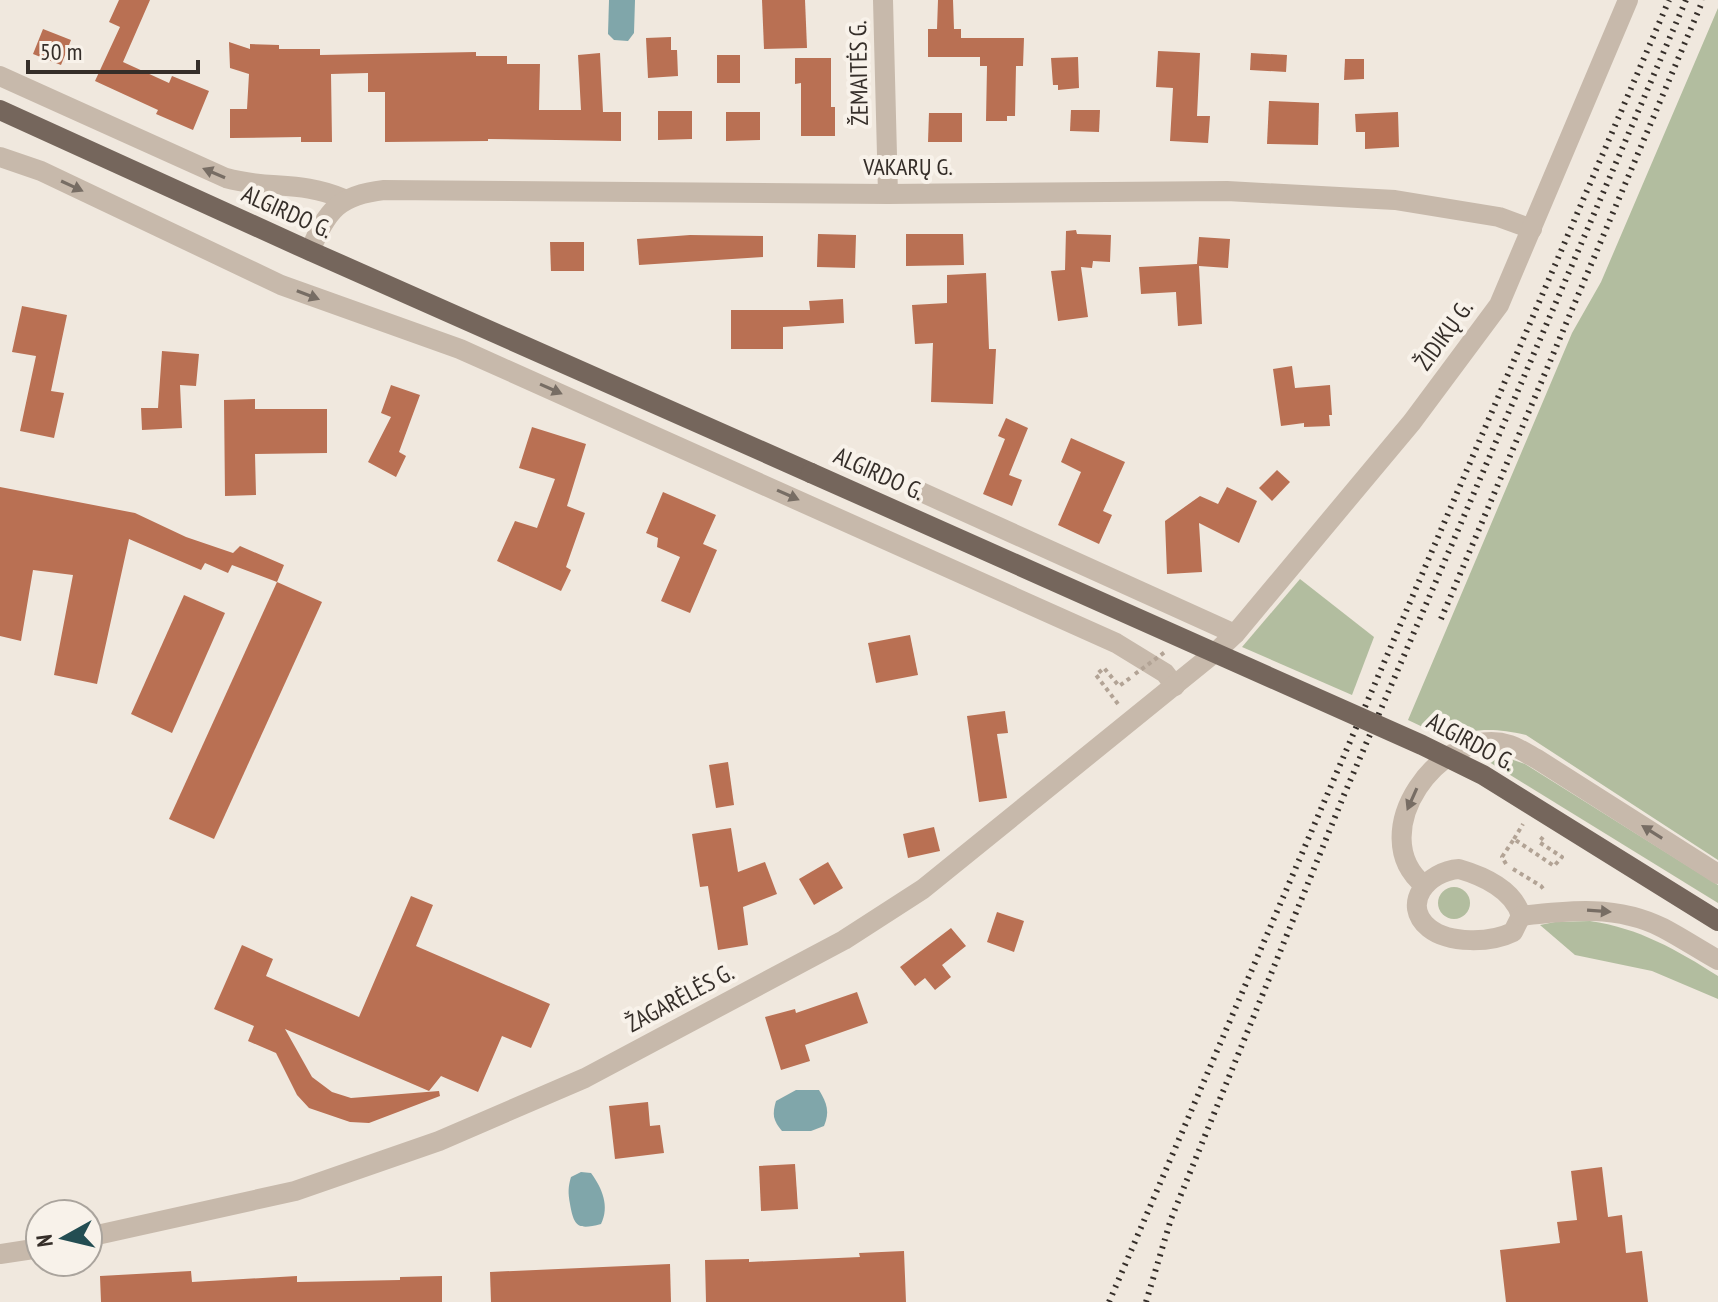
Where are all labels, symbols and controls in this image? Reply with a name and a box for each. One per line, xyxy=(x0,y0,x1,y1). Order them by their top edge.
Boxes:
street label: ŽEMAITĖS G. xyxy=(842,20,875,126)
scale bar xyxy=(28,24,198,74)
text: 50 m xyxy=(40,36,82,67)
street label: VAKARŲ G. xyxy=(862,151,953,182)
one-way arrow xyxy=(202,167,226,180)
street label: ALGIRDO G. xyxy=(237,178,337,245)
one-way arrow xyxy=(60,179,84,193)
one-way arrow xyxy=(296,289,320,302)
street label: ŽIDIKŲ G. xyxy=(1408,293,1480,376)
one-way arrow xyxy=(539,382,562,395)
street label: ALGIRDO G. xyxy=(829,440,929,507)
one-way arrow xyxy=(776,488,800,502)
street label: ALGIRDO G. xyxy=(1422,705,1521,778)
one-way arrow xyxy=(1405,787,1419,810)
one-way arrow xyxy=(1641,825,1663,839)
one-way arrow xyxy=(1586,905,1611,918)
street label: ŽAGARĖLĖS G. xyxy=(621,956,739,1039)
north arrow xyxy=(24,1198,104,1278)
text: N xyxy=(30,1233,59,1249)

